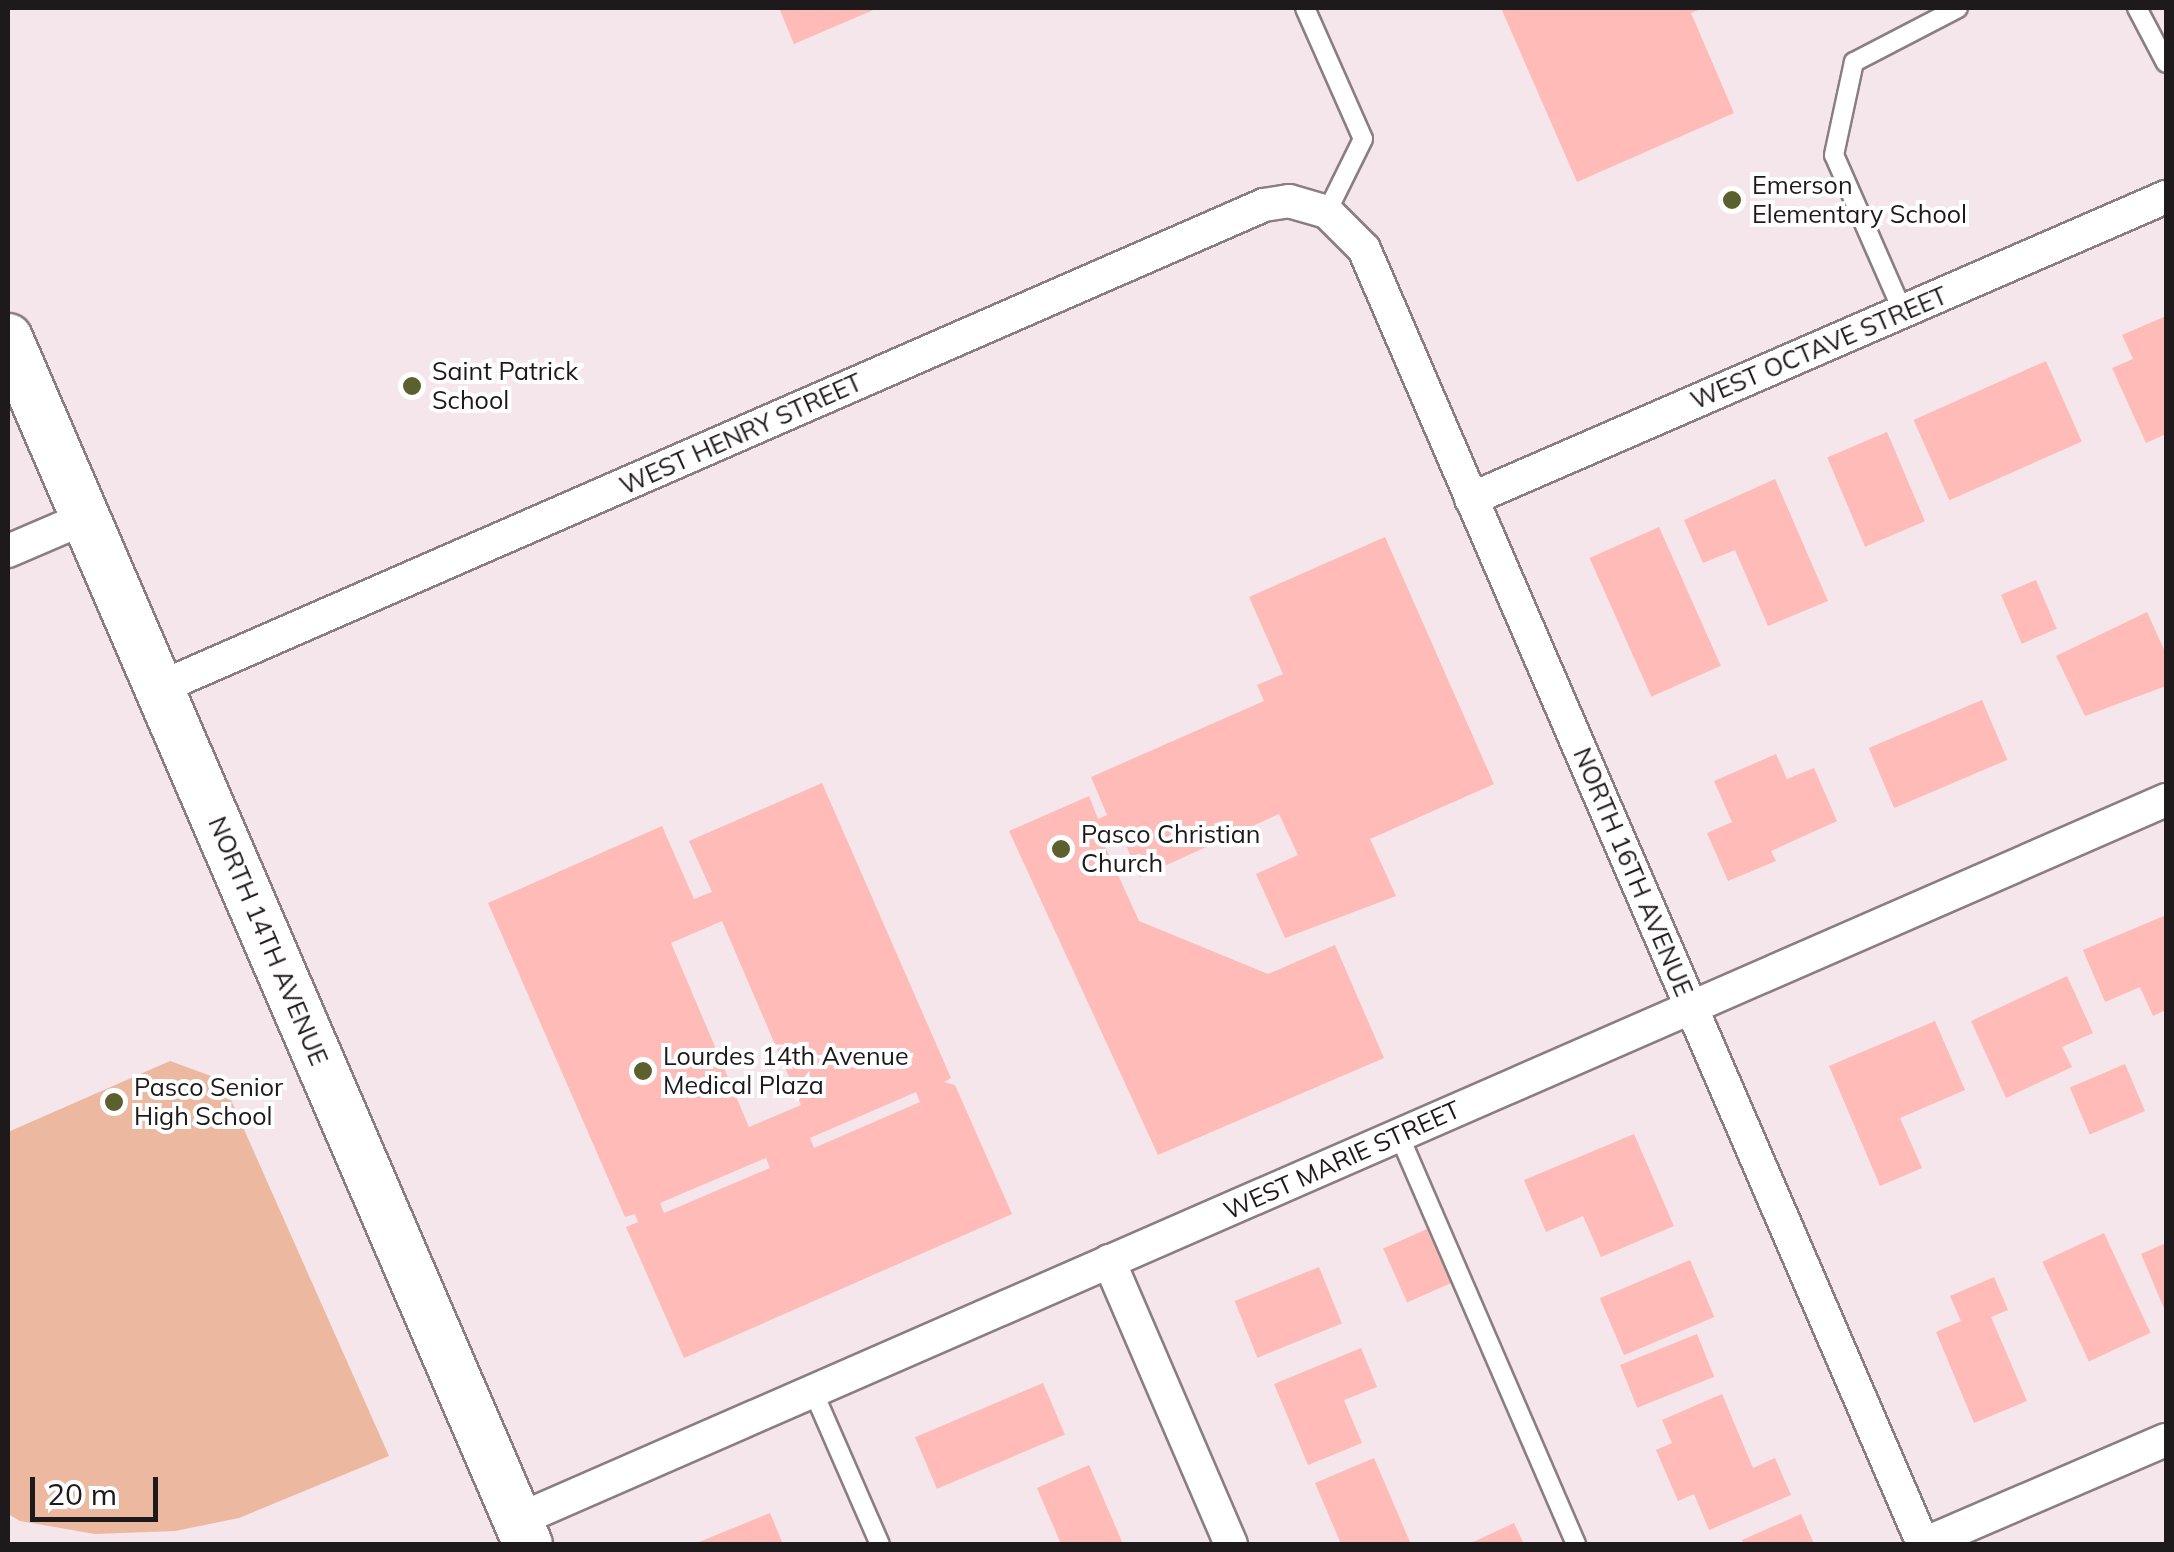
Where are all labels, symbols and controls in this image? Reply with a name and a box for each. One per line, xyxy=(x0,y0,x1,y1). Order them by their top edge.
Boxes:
place label: Emerson Elementary School xyxy=(1752,171,1967,230)
marker: Emerson Elementary School xyxy=(1721,189,1743,211)
street label: WEST OCTAVE STREET xyxy=(1686,280,1952,416)
place label: Saint Patrick School xyxy=(432,357,578,416)
street label: WEST HENRY STREET xyxy=(615,367,867,501)
marker: Saint Patrick School xyxy=(401,375,423,397)
street label: NORTH 16TH AVENUE xyxy=(1567,743,1699,1001)
street label: NORTH 14TH AVENUE xyxy=(202,812,334,1070)
place label: Pasco Christian Church xyxy=(1081,820,1260,879)
marker: Pasco Christian Church xyxy=(1050,838,1072,860)
place label: Lourdes 14th Avenue Medical Plaza xyxy=(663,1042,909,1101)
marker: Lourdes 14th Avenue Medical Plaza xyxy=(632,1060,654,1082)
place label: Pasco Senior High School xyxy=(134,1073,283,1132)
marker: Pasco Senior High School xyxy=(103,1091,125,1113)
street label: WEST MARIE STREET xyxy=(1219,1094,1465,1226)
scale bar xyxy=(35,1457,162,1519)
text: 20 m xyxy=(47,1475,117,1513)

